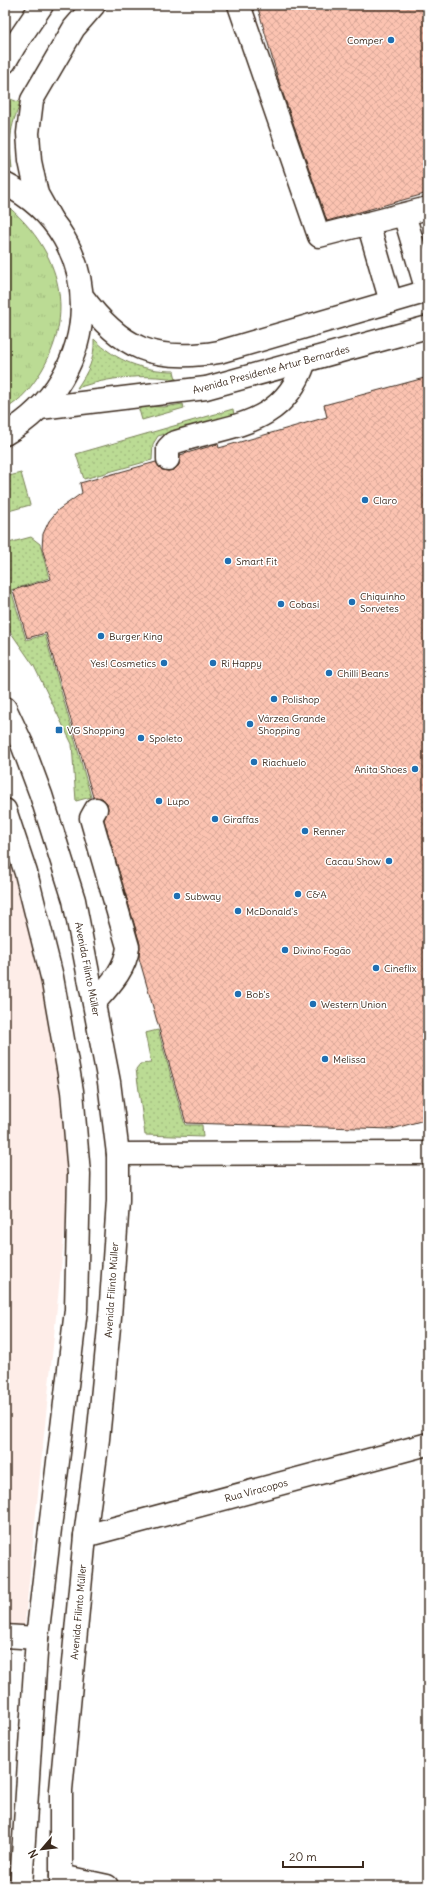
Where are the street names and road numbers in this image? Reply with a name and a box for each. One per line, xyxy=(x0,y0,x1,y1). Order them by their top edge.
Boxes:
street label: Avenida Presidente Artur Bernardes xyxy=(191,342,351,397)
street label: Avenida Filinto Müller xyxy=(72,921,103,1017)
street label: Avenida Filinto Müller xyxy=(102,1242,121,1338)
street label: Rua Viracopos xyxy=(223,1476,290,1505)
street label: Avenida Filinto Müller xyxy=(68,1564,89,1660)

